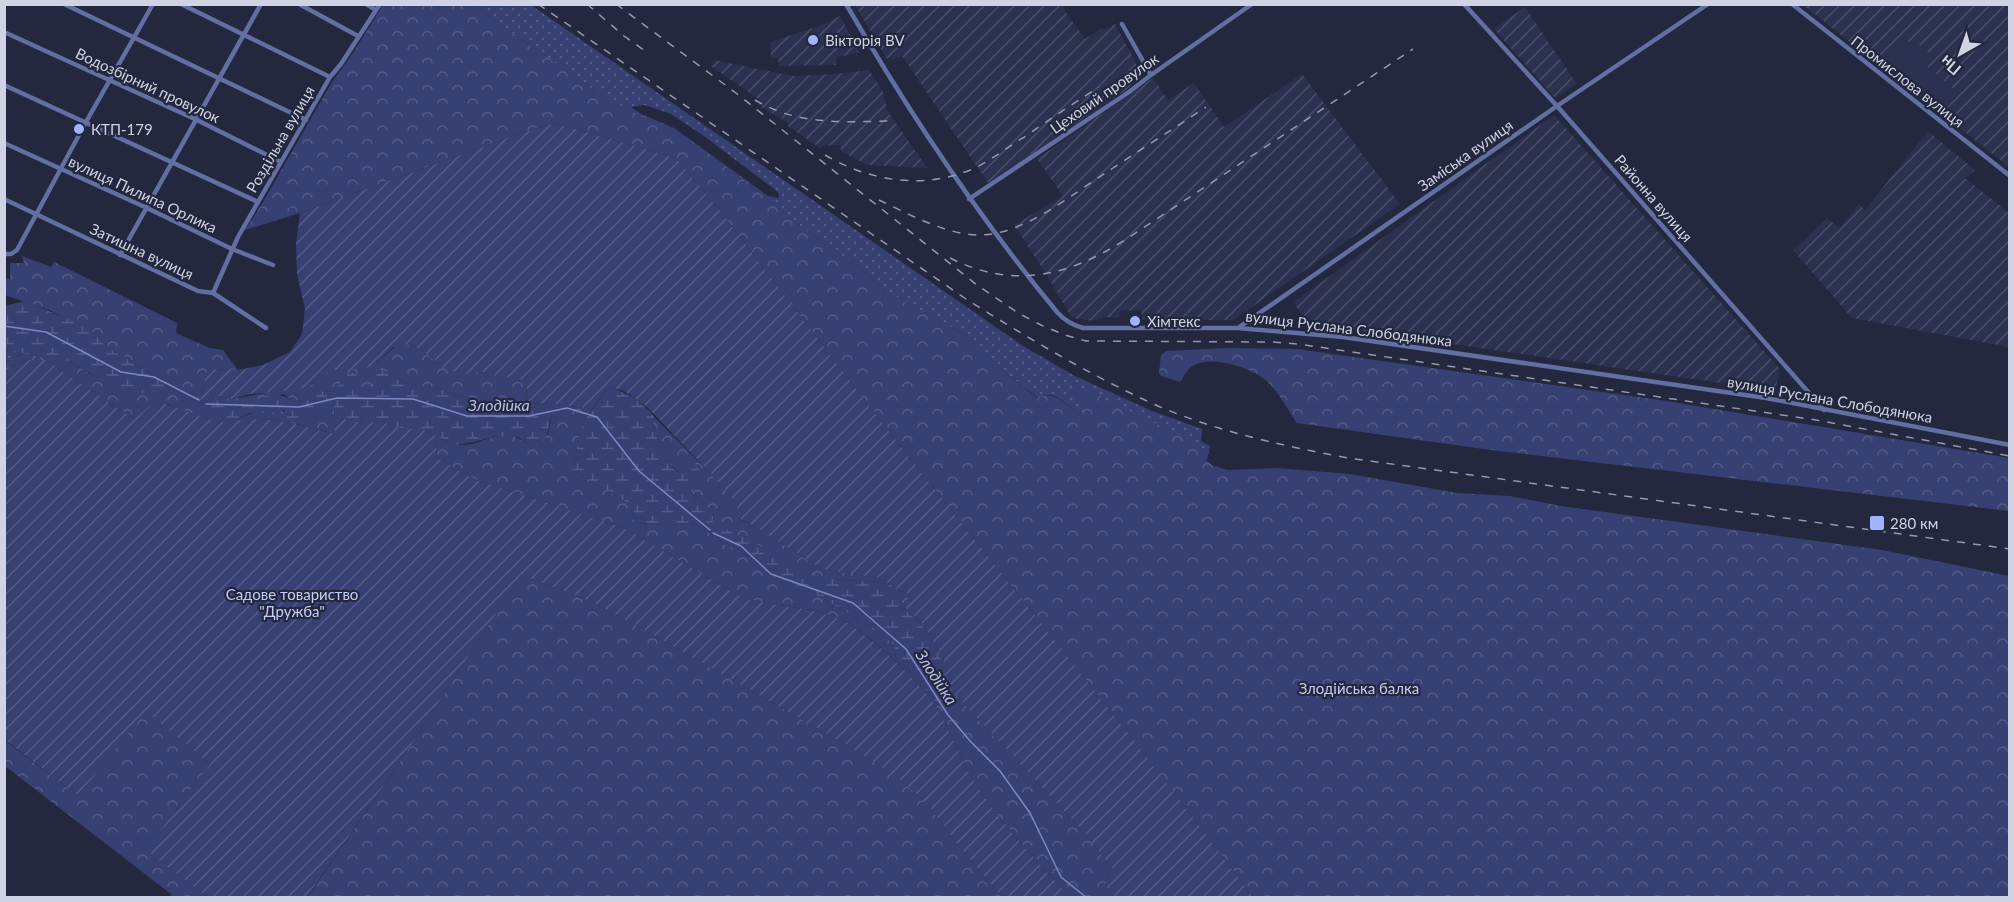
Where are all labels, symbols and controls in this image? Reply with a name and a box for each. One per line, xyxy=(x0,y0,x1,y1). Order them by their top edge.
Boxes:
north arrow xyxy=(1930,24,1990,84)
place label: Вікторія BV xyxy=(825,31,905,49)
street label: Промислова вулиця xyxy=(1848,31,1968,131)
marker: Вікторія BV xyxy=(806,33,820,47)
street label: Водозбірний провулок xyxy=(73,44,223,126)
street label: Цеховий провулок xyxy=(1046,49,1162,137)
text: Пн xyxy=(1936,52,1964,80)
street label: Роздільна вулиця xyxy=(242,82,318,196)
street label: Заміська вулиця xyxy=(1414,116,1516,194)
place label: КТП-179 xyxy=(91,120,153,138)
marker: КТП-179 xyxy=(72,122,86,136)
street label: Районна вулиця xyxy=(1611,151,1697,245)
street label: вулиця Пилипа Орлика xyxy=(66,152,220,236)
street label: Затишна вулиця xyxy=(87,219,197,283)
street label: вулиця Руслана Слободянюка xyxy=(1245,306,1453,350)
place label: Хімтекс xyxy=(1147,312,1201,330)
marker: Хімтекс xyxy=(1128,314,1142,328)
street label: вулиця Руслана Слободянюка xyxy=(1726,372,1934,426)
water label: Злодійка xyxy=(467,395,530,414)
marker: 280 км xyxy=(1868,514,1886,532)
place label: 280 км xyxy=(1890,514,1938,532)
park label: Садове товариство "Дружба" xyxy=(226,585,358,620)
water label: Злодійка xyxy=(912,645,962,708)
park label: Злодійська балка xyxy=(1299,679,1419,697)

